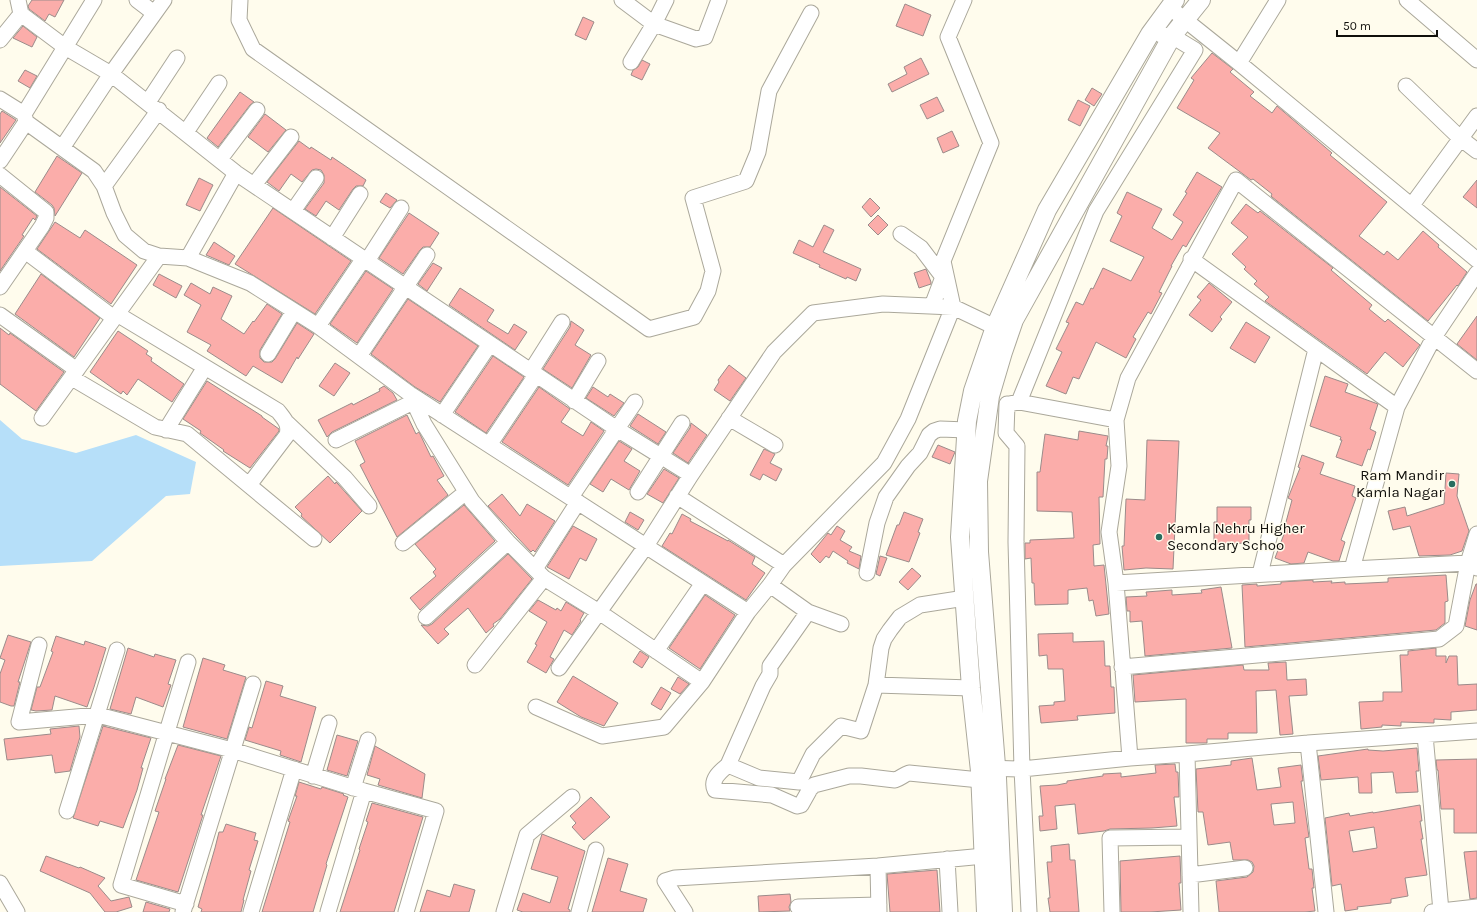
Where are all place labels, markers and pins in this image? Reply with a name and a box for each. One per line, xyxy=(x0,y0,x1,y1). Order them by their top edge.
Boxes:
place label: Ram Mandir Kamla Nagar xyxy=(1356,466,1445,501)
marker: Ram Mandir Kamla Nagar xyxy=(1447,479,1457,489)
place label: Kamla Nehru Higher Secondary Schoo xyxy=(1167,519,1305,554)
marker: Kamla Nehru Higher Secondary Schoo xyxy=(1154,532,1164,542)

